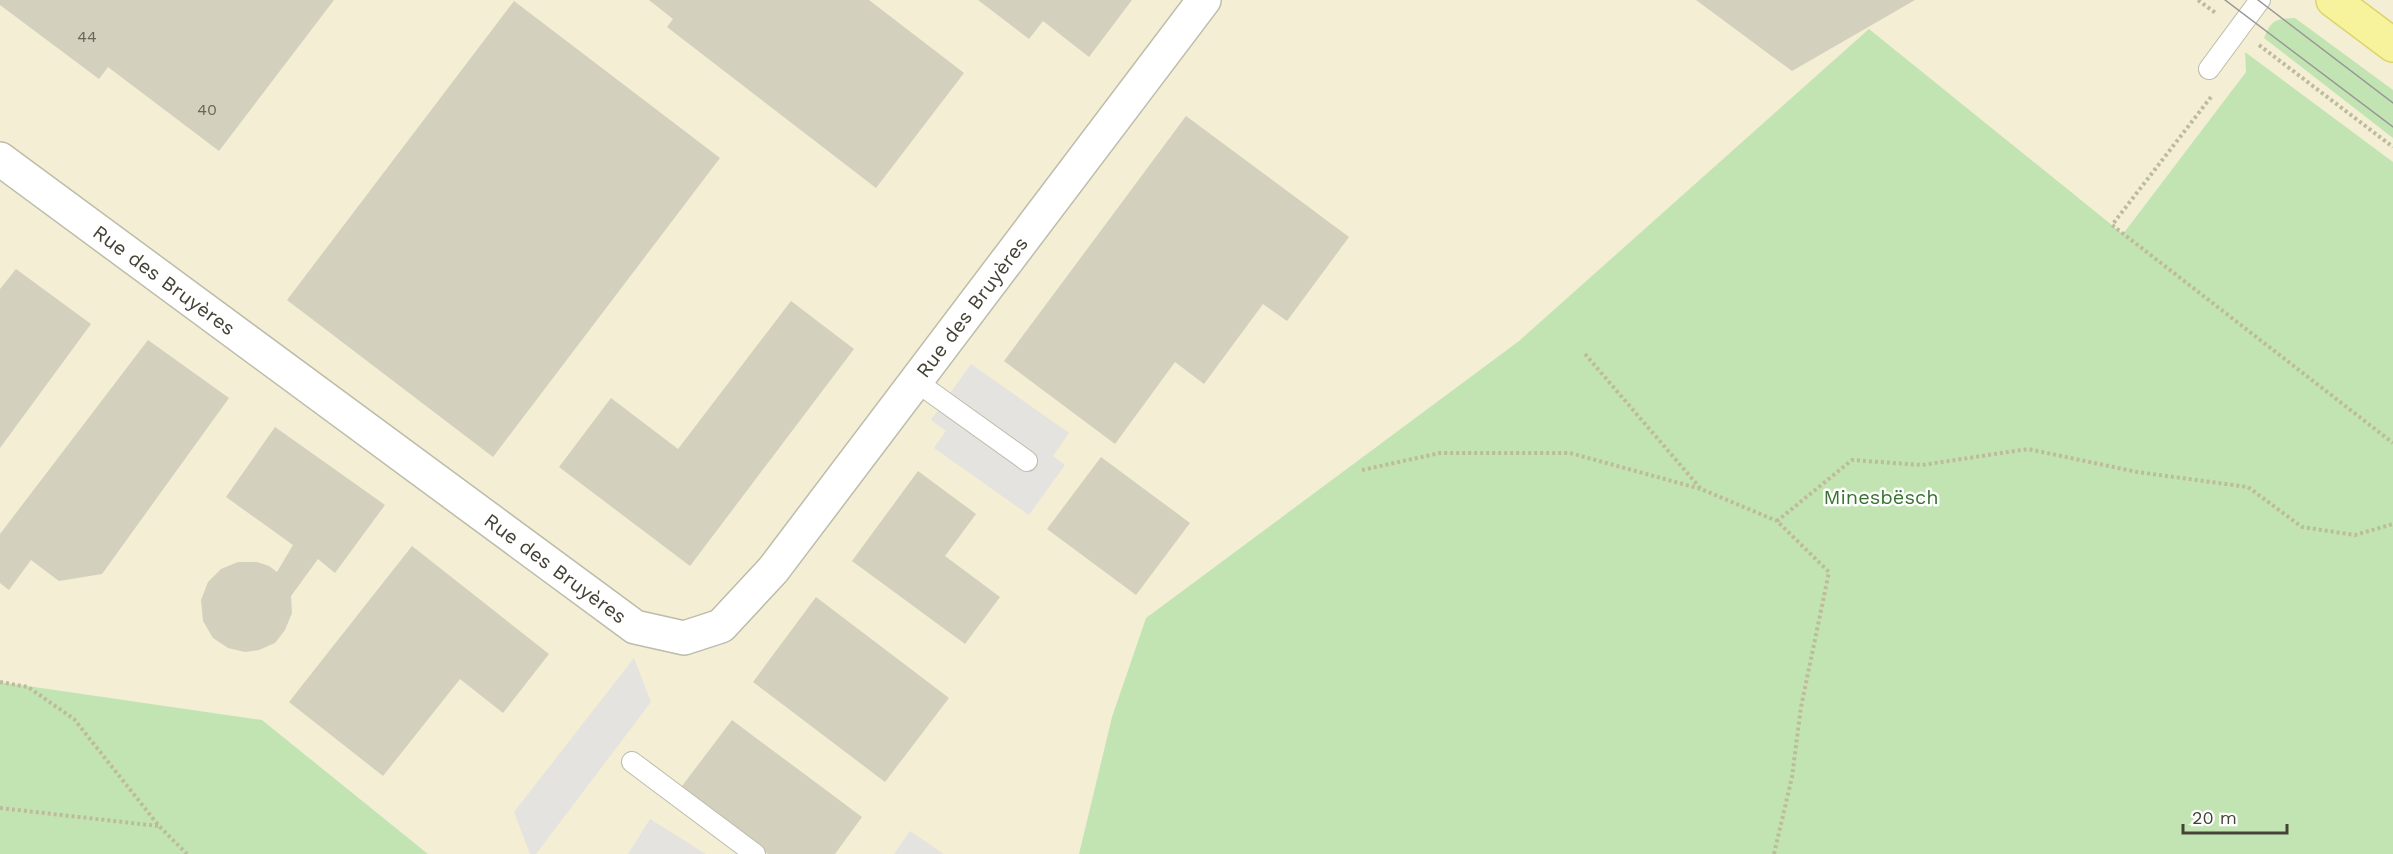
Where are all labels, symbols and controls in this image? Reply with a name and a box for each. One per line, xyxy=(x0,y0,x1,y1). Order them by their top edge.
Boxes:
house number: 44 xyxy=(77,27,97,46)
house number: 40 xyxy=(197,100,217,119)
street label: Rue des Bruyères xyxy=(88,220,240,340)
street label: Rue des Bruyères xyxy=(911,232,1033,382)
park label: Minesbësch xyxy=(1823,485,1939,509)
street label: Rue des Bruyères xyxy=(480,508,631,629)
scale bar xyxy=(2183,797,2286,835)
text: 20 m xyxy=(2192,807,2237,828)

